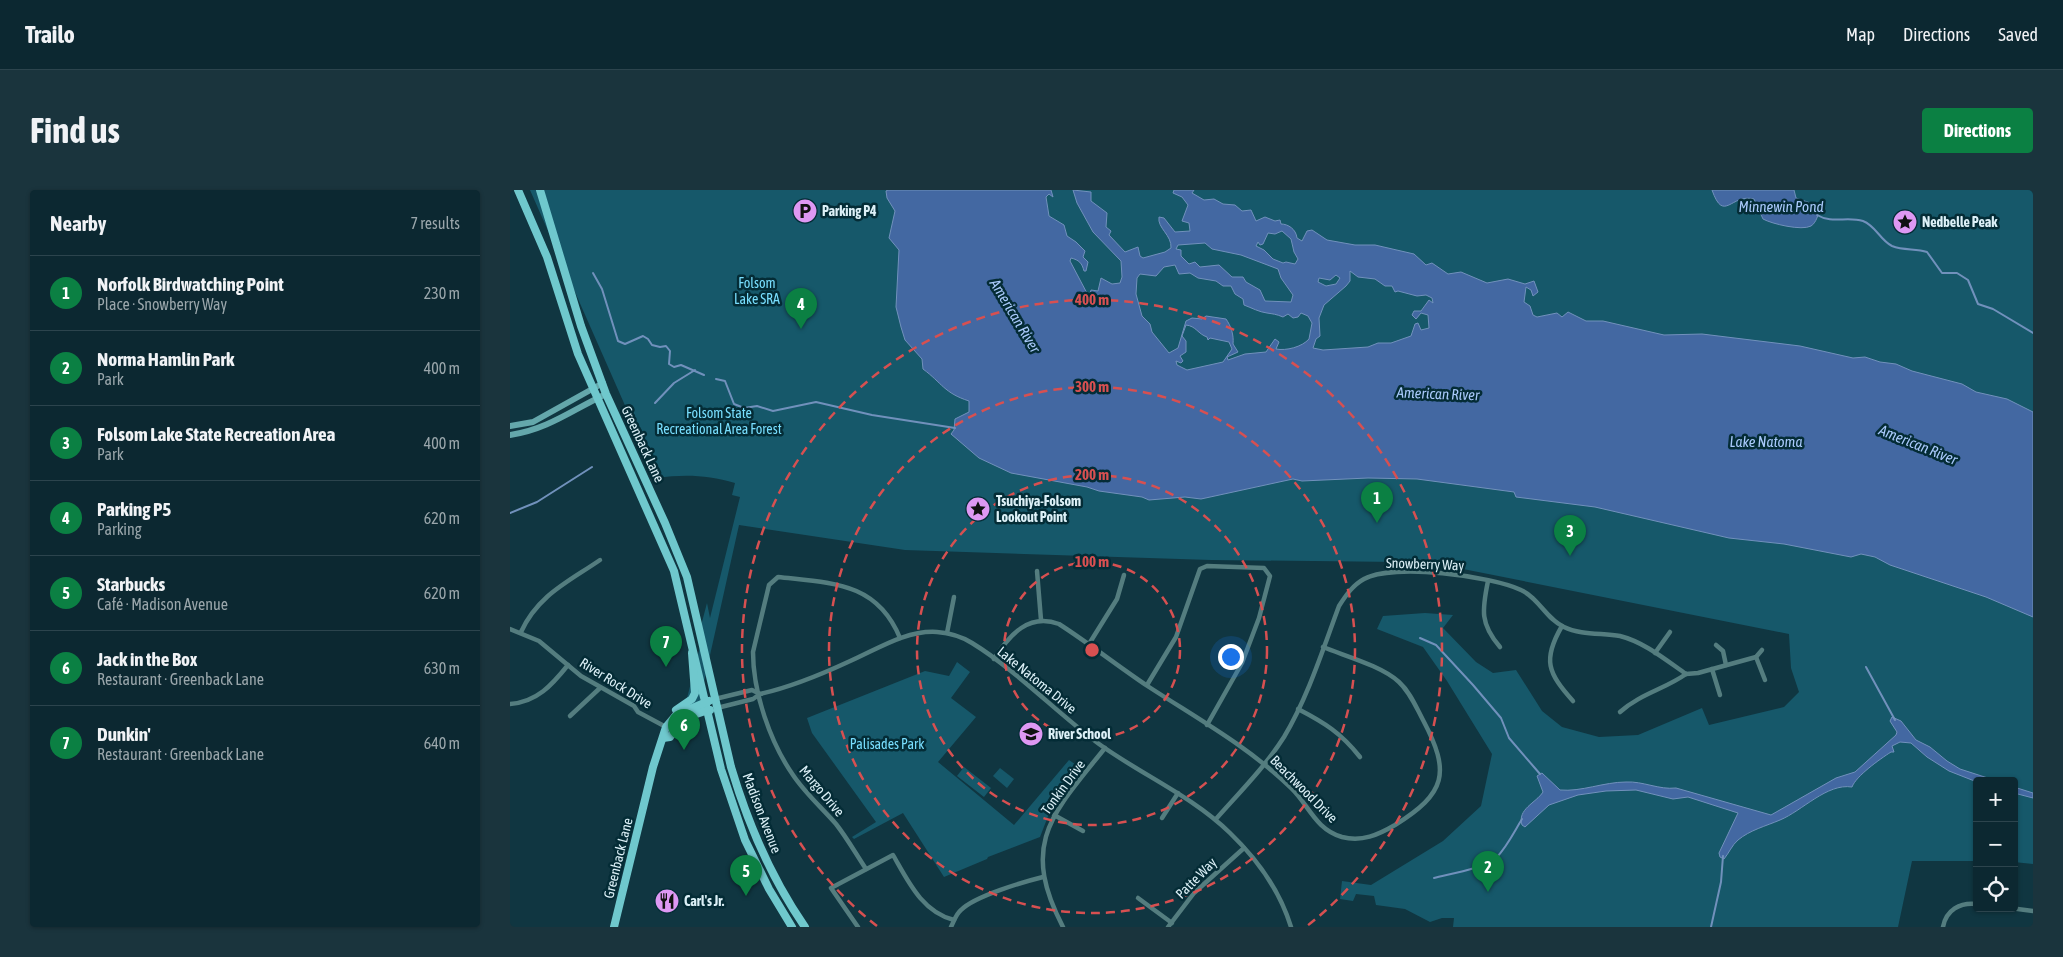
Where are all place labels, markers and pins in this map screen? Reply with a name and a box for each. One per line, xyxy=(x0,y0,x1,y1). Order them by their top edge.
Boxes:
parking icon: Parking P4 xyxy=(792,198,818,224)
place label: Parking P4 xyxy=(822,203,877,219)
place icon: Nedbelle Peak xyxy=(1892,209,1918,235)
place label: Nedbelle Peak xyxy=(1922,214,1998,230)
pin: 4 xyxy=(785,288,817,329)
pin: 1 xyxy=(1361,482,1393,523)
place label: Tsuchiya-Folsom Lookout Point xyxy=(996,493,1081,525)
place icon: Tsuchiya-Folsom Lookout Point xyxy=(965,496,991,522)
pin: 3 xyxy=(1554,515,1586,556)
pin: 7 xyxy=(650,626,682,667)
centre of rings xyxy=(1083,641,1101,659)
pin: 6 xyxy=(668,709,700,750)
school or university icon: River School xyxy=(1018,721,1044,747)
place label: River School xyxy=(1048,726,1111,742)
pin: 2 xyxy=(1472,851,1504,892)
pin: 5 xyxy=(730,855,762,896)
restaurant icon: Carl's Jr. xyxy=(654,888,680,914)
place label: Carl's Jr. xyxy=(684,893,725,909)

